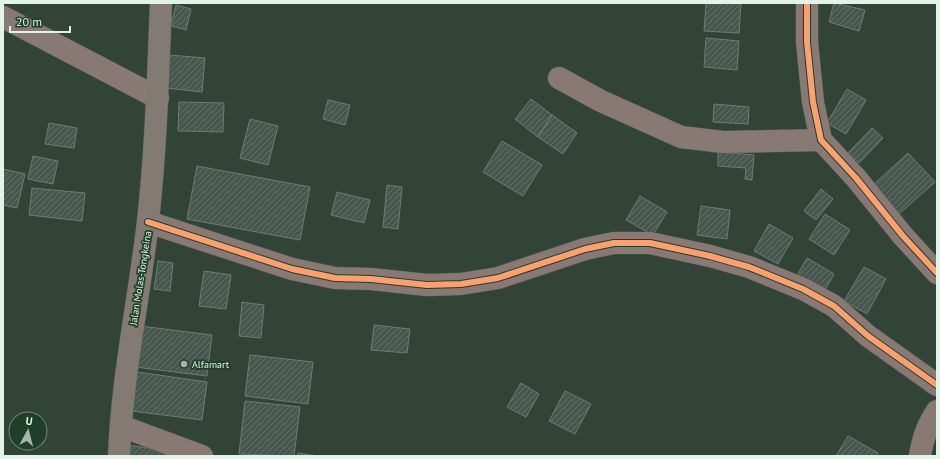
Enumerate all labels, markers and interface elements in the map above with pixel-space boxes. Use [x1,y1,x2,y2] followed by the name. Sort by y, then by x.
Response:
[10,8,70,34] scale bar
[16,14,42,29] text: 20 m
[126,230,154,327] street label: Jalan Molas-Tongkeina
[192,358,230,371] place label: Alfamart
[179,359,189,369] marker: Alfamart
[8,411,48,451] north arrow
[25,414,34,428] text: U

